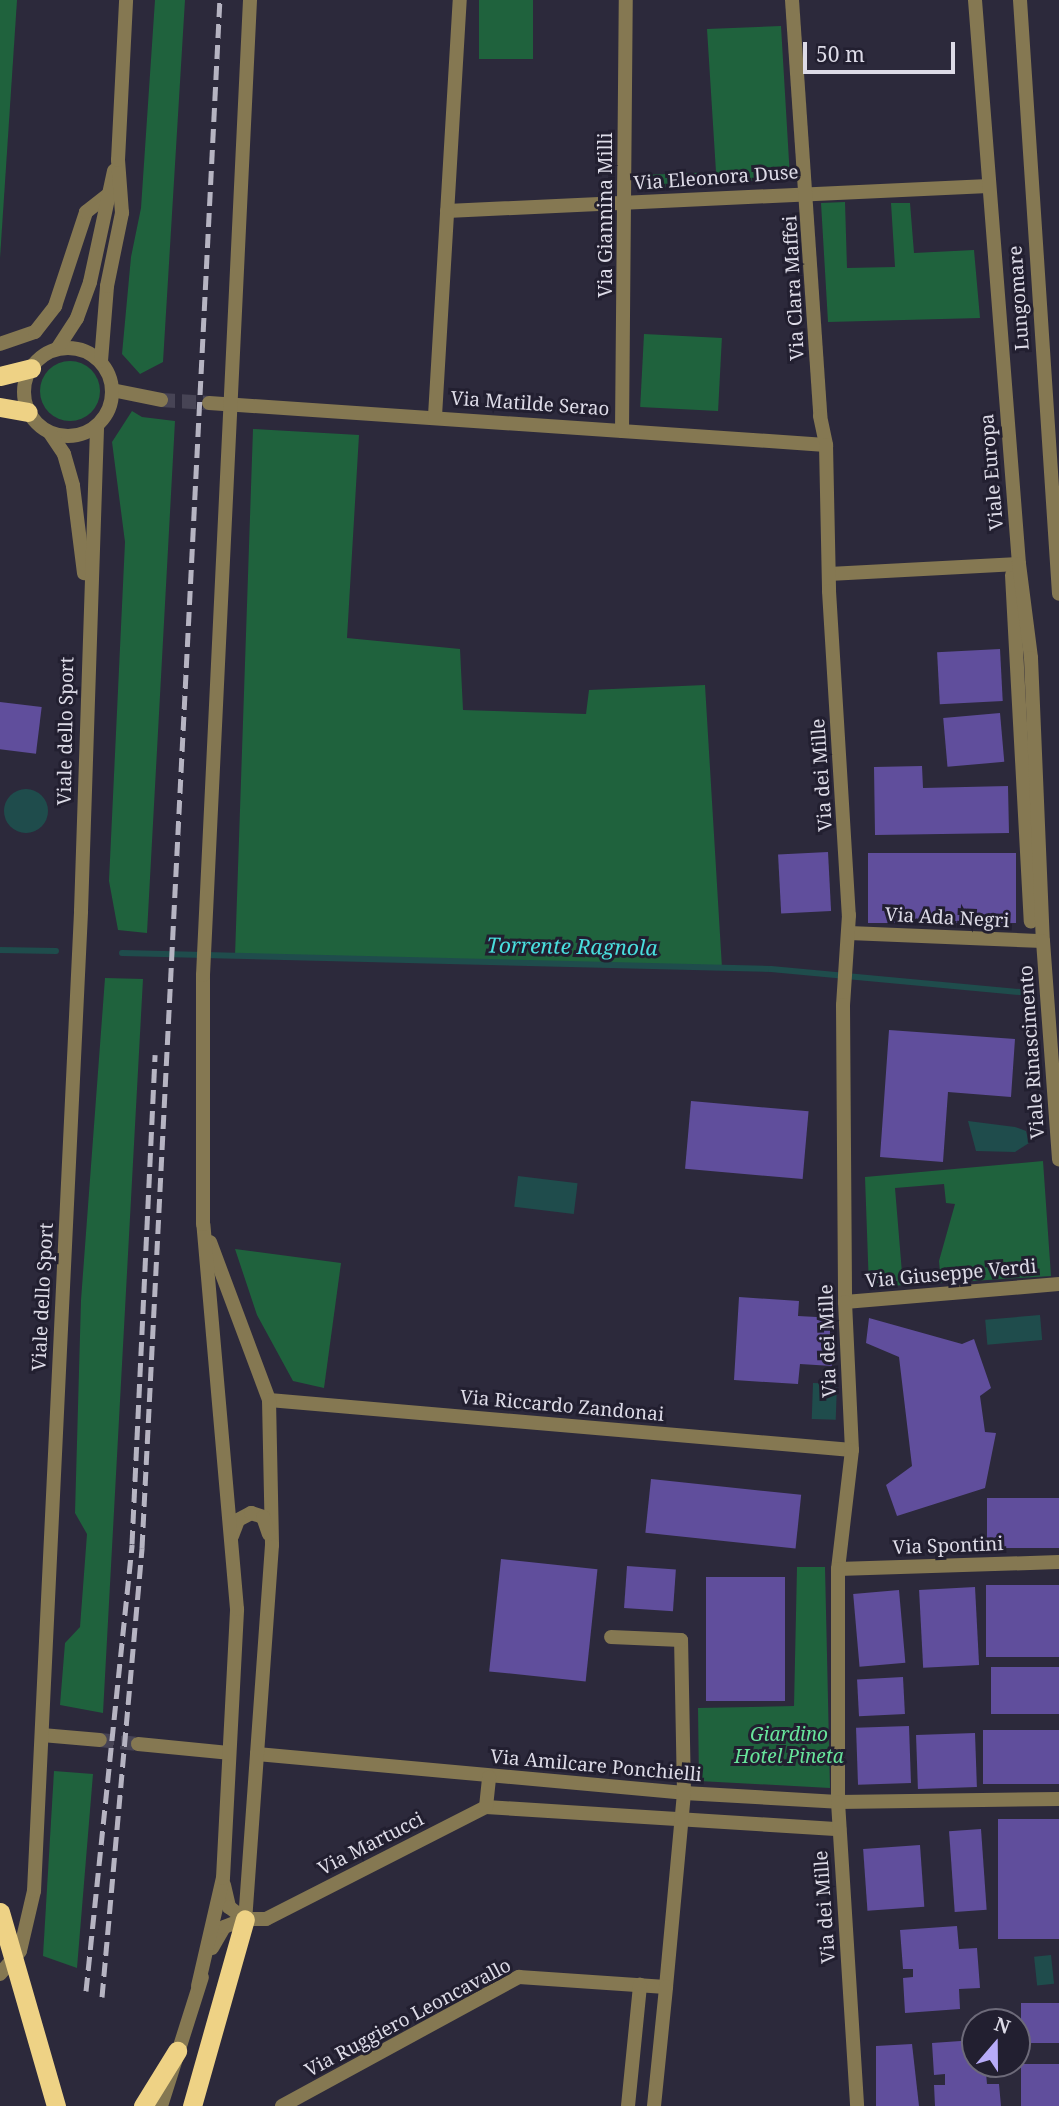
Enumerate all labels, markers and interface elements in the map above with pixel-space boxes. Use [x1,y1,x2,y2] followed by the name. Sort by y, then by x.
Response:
[807,28,959,72] scale bar
[816,40,865,68] text: 50 m
[595,132,617,298] street label: Via Giannina Milli
[633,161,799,195] street label: Via Eleonora Duse
[779,215,809,361] street label: Via Clara Maffei
[1004,245,1034,351] street label: Lungomare
[450,387,610,421] street label: Via Matilde Serao
[976,413,1008,531] street label: Viale Europa
[53,656,79,806] street label: Viale dello Sport
[807,718,837,832] street label: Via dei Mille
[884,903,1010,933] street label: Via Ada Negri
[486,932,658,960] water label: Torrente Ragnola
[1015,964,1049,1140] street label: Viale Rinascimento
[28,1222,58,1372] street label: Viale dello Sport
[864,1255,1038,1293] street label: Via Giuseppe Verdi
[815,1284,841,1398] street label: Via dei Mille
[459,1386,665,1426] street label: Via Riccardo Zandonai
[892,1533,1004,1559] street label: Via Spontini
[734,1724,844,1768] park label: Giardino Hotel Pineta
[489,1745,703,1787] street label: Via Amilcare Ponchielli
[314,1808,428,1880] street label: Via Martucci
[810,1850,840,1964] street label: Via dei Mille
[301,1954,515,2082] street label: Via Ruggiero Leoncavallo
[961,2008,1031,2078] north arrow
[991,2010,1014,2040] text: N

